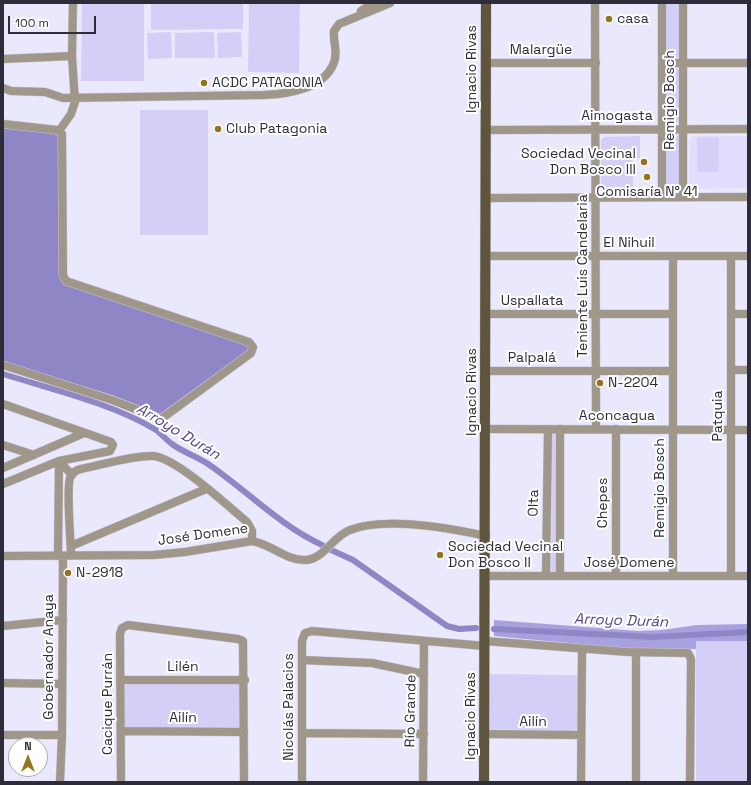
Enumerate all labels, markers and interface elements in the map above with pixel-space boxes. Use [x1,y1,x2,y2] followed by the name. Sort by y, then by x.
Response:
[10,8,98,34] scale bar
[617,11,649,27] place label: casa
[604,14,614,24] marker: casa
[15,15,49,31] text: 100 m
[464,25,480,113] street label: Ignacio Rivas
[510,42,572,58] street label: Malargüe
[662,50,678,150] street label: Remigio Bosch
[212,75,323,91] place label: ACDC PATAGONIA
[199,78,209,88] marker: ACDC PATAGONIA
[581,108,653,124] street label: Aimogasta
[226,121,327,137] place label: Club Patagonia
[213,124,223,134] marker: Club Patagonia
[521,146,636,178] place label: Sociedad Vecinal Don Bosco III
[639,157,649,167] marker: Sociedad Vecinal Don Bosco III
[642,172,652,182] marker: Comisaría N° 41
[596,184,698,200] place label: Comisaría N° 41
[575,194,591,358] street label: Teniente Luis Candelaria
[603,235,655,251] street label: El Nihuil
[501,293,563,309] street label: Uspallata
[464,348,480,436] street label: Ignacio Rivas
[508,350,556,366] street label: Palpalá
[608,375,658,391] place label: N-2204
[595,378,605,388] marker: N-2204
[710,390,726,442] street label: Patquia
[133,400,223,464] water label: Arroyo Durán
[579,408,655,424] street label: Aconcagua
[652,438,668,538] street label: Remigio Bosch
[595,478,611,528] street label: Chepes
[525,489,543,517] street label: Olta
[157,520,249,550] street label: José Domene
[448,539,563,572] place label: Sociedad Vecinal Don Bosco II
[435,550,445,560] marker: Sociedad Vecinal Don Bosco II
[584,555,674,571] street label: José Domene
[76,565,123,581] place label: N-2918
[63,568,73,578] marker: N-2918
[41,594,57,720] street label: Gobernador Anaya
[574,610,668,632] water label: Arroyo Durán
[100,653,116,755] street label: Cacique Purrán
[281,653,297,761] street label: Nicolás Palacios
[167,659,199,675] street label: Lilén
[463,672,479,760] street label: Ignacio Rivas
[402,674,420,748] street label: Río Grande
[169,710,197,726] street label: Ailín
[519,714,547,730] street label: Ailín
[8,737,48,777] north arrow
[24,739,32,753] text: N

